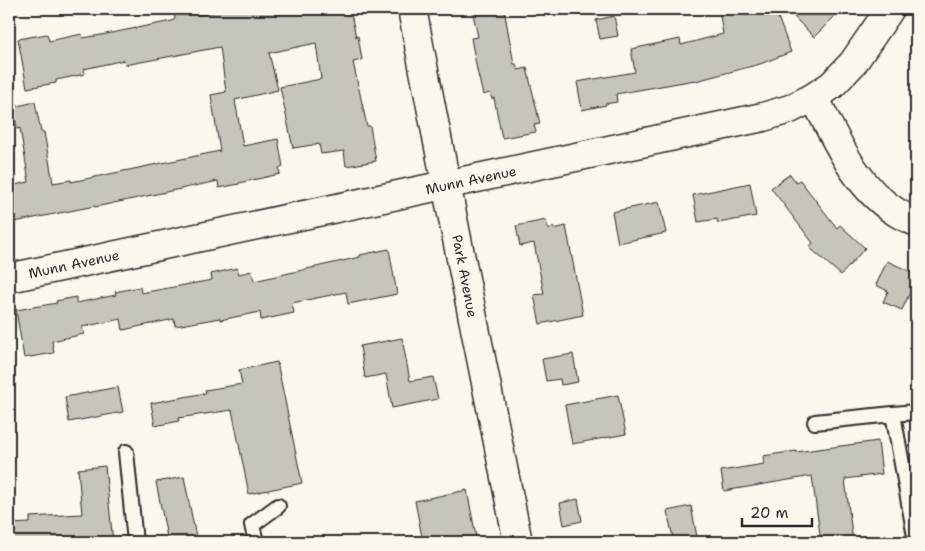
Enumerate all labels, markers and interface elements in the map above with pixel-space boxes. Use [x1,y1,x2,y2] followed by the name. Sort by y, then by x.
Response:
[424,162,518,198] street label: Munn Avenue
[448,233,482,319] street label: Park Avenue
[27,246,121,282] street label: Munn Avenue
[742,496,812,528] scale bar
[750,503,789,523] text: 20 m

